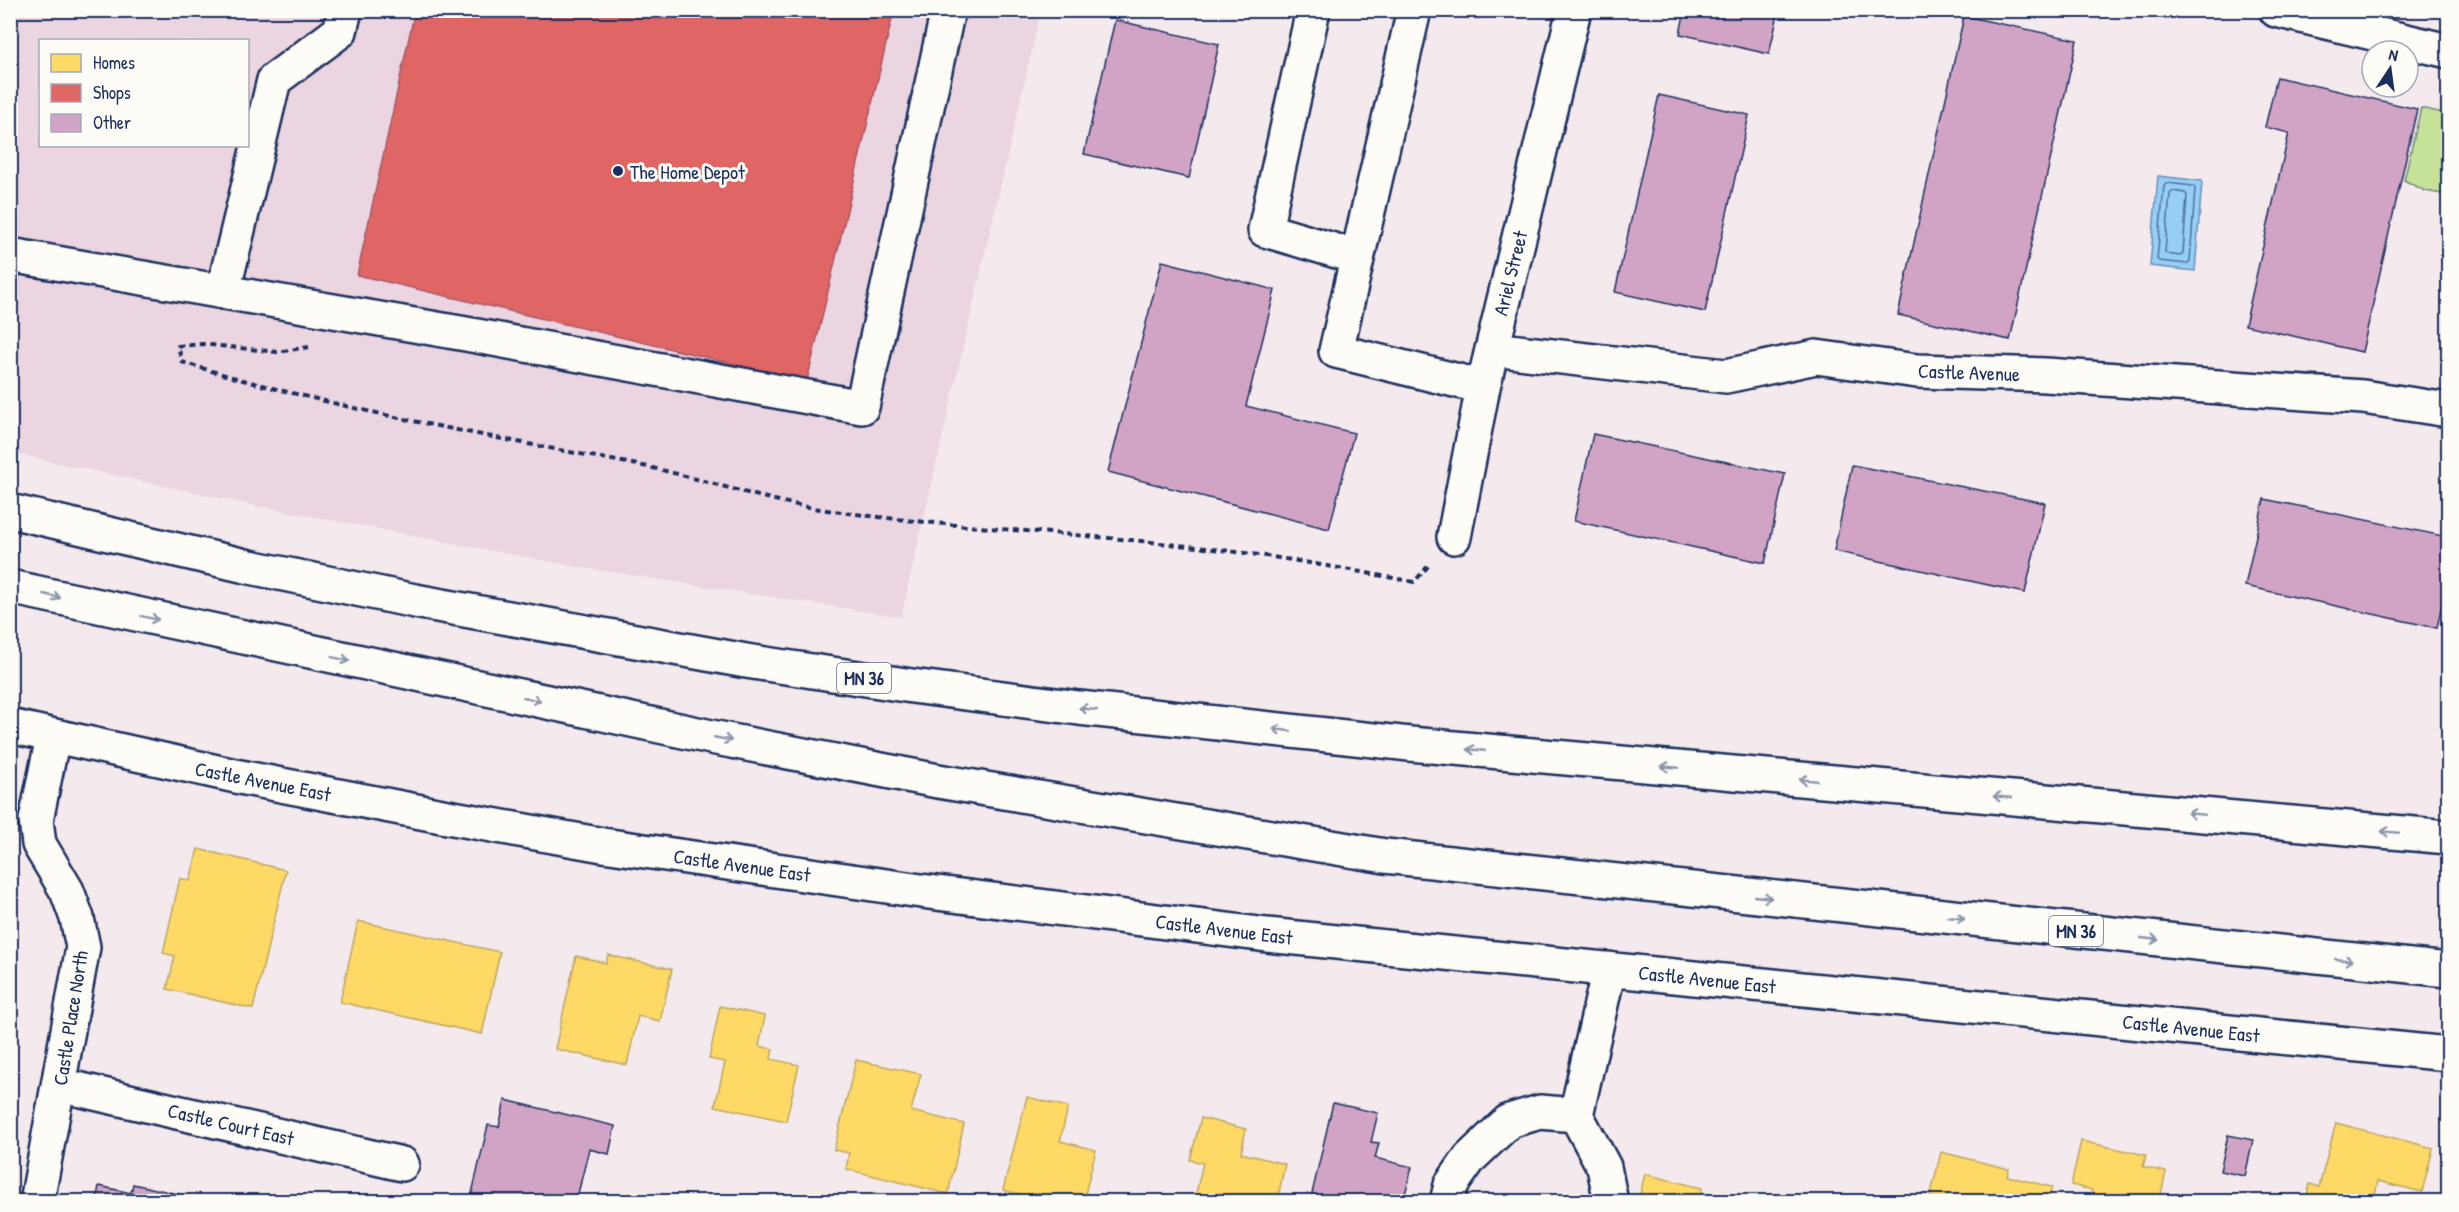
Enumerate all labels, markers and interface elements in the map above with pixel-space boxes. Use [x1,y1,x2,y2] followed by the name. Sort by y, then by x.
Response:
[39,39,249,147] legend
[2360,39,2420,99] north arrow
[2387,43,2400,66] text: N
[93,50,135,75] text: Homes
[93,80,131,105] text: Shops
[93,110,131,135] text: Other
[630,158,746,185] place label: The Home Depot
[611,164,625,178] marker: The Home Depot
[1486,227,1534,318] street label: Ariel Street
[1918,357,2020,387] street label: Castle Avenue
[42,591,61,603] one-way arrow
[140,613,159,624] one-way arrow
[331,653,350,665] one-way arrow
[837,663,891,693] road number: MN 36
[521,694,541,705] one-way arrow
[1078,703,1098,714] one-way arrow
[1272,724,1292,735] one-way arrow
[712,734,732,745] one-way arrow
[1466,744,1486,755] one-way arrow
[193,755,334,808] street label: Castle Avenue East
[1661,761,1680,772] one-way arrow
[1798,774,1818,785] one-way arrow
[1992,791,2012,802] one-way arrow
[2187,808,2206,819] one-way arrow
[2381,826,2401,837] one-way arrow
[672,842,813,888] street label: Castle Avenue East
[1752,892,1772,903] one-way arrow
[1154,907,1295,951] street label: Castle Avenue East
[1946,913,1966,924] one-way arrow
[2049,916,2103,946] road number: MN 36
[2140,934,2160,945] one-way arrow
[46,949,94,1087] street label: Castle Place North
[2334,955,2354,966] one-way arrow
[1637,958,1778,1000] street label: Castle Avenue East
[2121,1007,2262,1049] street label: Castle Avenue East
[165,1096,298,1152] street label: Castle Court East

